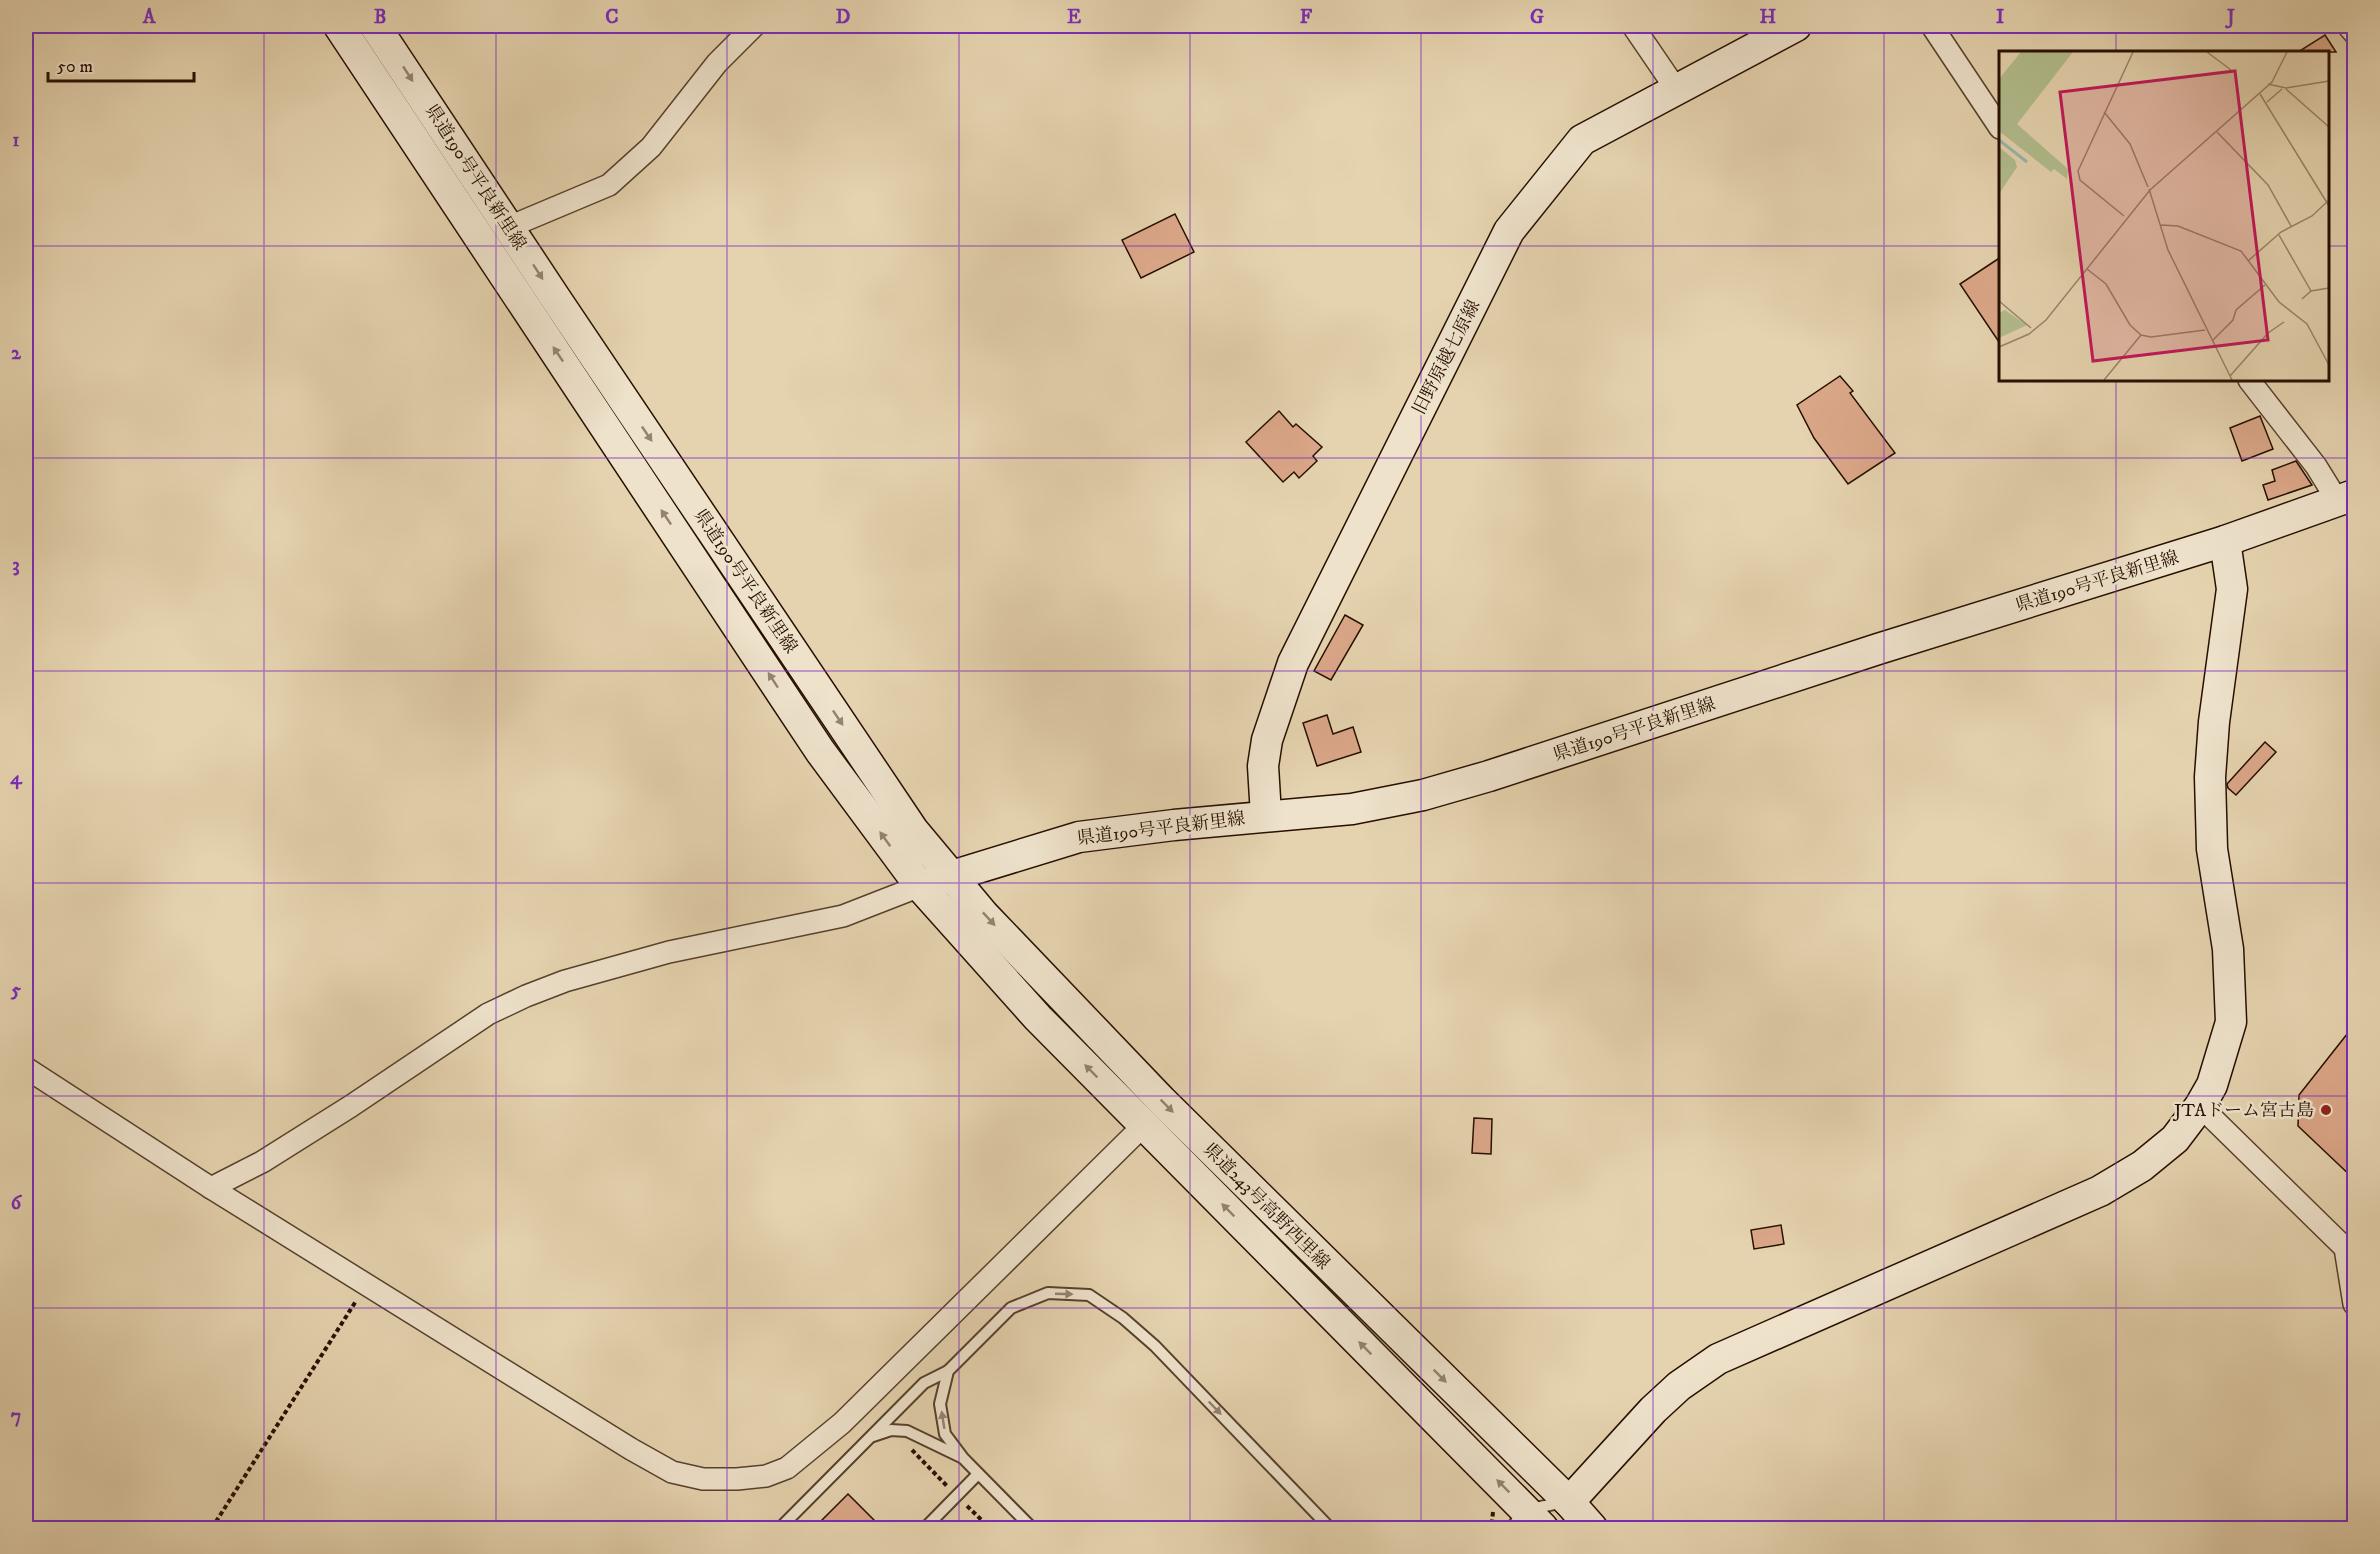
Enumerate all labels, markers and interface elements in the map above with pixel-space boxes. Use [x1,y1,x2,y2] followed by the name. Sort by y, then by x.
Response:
[142,5,157,30] text: A
[374,5,386,30] text: B
[605,5,619,30] text: C
[836,5,851,30] text: D
[1067,5,1081,30] text: E
[1300,5,1313,30] text: F
[1530,5,1544,30] text: G
[1760,5,1777,30] text: H
[1996,5,2004,30] text: I
[2225,5,2235,30] text: J
[48,45,194,83] scale bar
[1999,51,2329,381] inset map
[57,56,93,78] text: 50 m
[402,66,414,82] one-way arrow
[420,101,530,255] street label: 県道190号平良新里線
[12,128,20,153] text: 1
[533,264,544,280] one-way arrow
[1408,296,1485,419] street label: 旧野原越七原線
[11,341,22,366] text: 2
[552,347,564,363] one-way arrow
[641,426,652,442] one-way arrow
[689,505,802,658] street label: 県道190号平良新里線
[661,509,672,525] one-way arrow
[2013,547,2181,617] street label: 県道190号平良新里線
[12,553,20,578] text: 3
[767,672,779,688] one-way arrow
[1550,693,1718,767] street label: 県道190号平良新里線
[832,710,843,726] one-way arrow
[10,766,23,791] text: 4
[1076,808,1246,850] street label: 県道190号平良新里線
[879,832,891,848] one-way arrow
[982,912,996,927] one-way arrow
[10,978,21,1003] text: 5
[1084,1065,1098,1079] one-way arrow
[1159,1099,1173,1113] one-way arrow
[2172,1100,2314,1122] place label: JTAドーム宮古島
[2319,1103,2333,1117] marker: JTAドーム宮古島
[1198,1139,1334,1275] street label: 県道243号高野西里線
[11,1191,23,1216] text: 6
[1221,1202,1235,1217] one-way arrow
[1055,1289,1074,1299] one-way arrow
[1359,1342,1373,1356] one-way arrow
[1432,1369,1446,1383] one-way arrow
[1208,1401,1222,1416] one-way arrow
[11,1404,21,1429] text: 7
[938,1411,947,1430] one-way arrow
[1496,1480,1510,1494] one-way arrow

